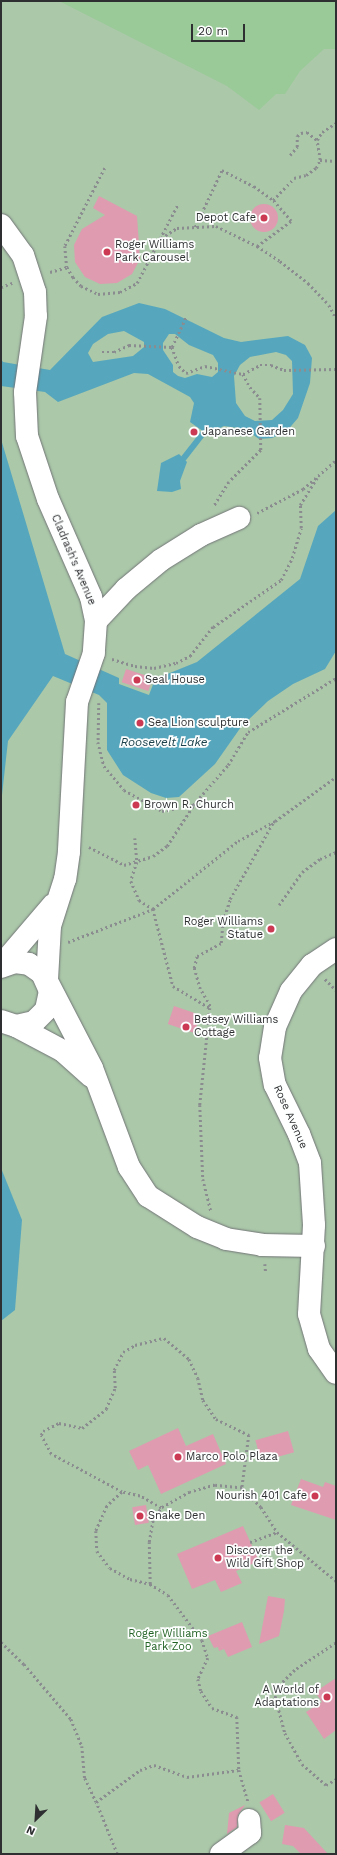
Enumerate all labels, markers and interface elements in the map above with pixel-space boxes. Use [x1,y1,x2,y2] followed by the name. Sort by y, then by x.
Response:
[193,16,247,42] scale bar
[198,24,228,38] text: 20 m
[196,211,256,225] place label: Depot Cafe
[259,213,269,223] marker: Depot Cafe
[115,239,195,265] place label: Roger Williams Park Carousel
[102,247,112,257] marker: Roger Williams Park Carousel
[202,425,295,439] place label: Japanese Garden
[189,427,199,437] marker: Japanese Garden
[48,512,98,608] street label: Cladrash's Avenue
[145,673,205,687] place label: Seal House
[132,675,142,685] marker: Seal House
[148,716,249,730] place label: Sea Lion sculpture
[135,718,145,728] marker: Sea Lion sculpture
[120,736,208,750] water label: Roosevelt Lake
[144,798,234,812] place label: Brown R. Church
[131,800,141,810] marker: Brown R. Church
[183,916,263,942] place label: Roger Williams Statue
[266,924,276,934] marker: Roger Williams Statue
[194,1014,279,1040] place label: Betsey Williams Cottage
[181,1022,191,1032] marker: Betsey Williams Cottage
[270,1083,310,1151] street label: Rose Avenue
[186,1450,278,1464] place label: Marco Polo Plaza
[173,1452,183,1462] marker: Marco Polo Plaza
[216,1489,307,1503] place label: Nourish 401 Cafe
[310,1491,320,1501] marker: Nourish 401 Cafe
[148,1509,205,1523] place label: Snake Den
[135,1511,145,1521] marker: Snake Den
[226,1545,304,1571] place label: Discover the Wild Gift Shop
[213,1553,223,1563] marker: Discover the Wild Gift Shop
[128,1628,208,1654] park label: Roger Williams Park Zoo
[255,1684,319,1710] place label: A World of Adaptations
[322,1692,332,1702] marker: A World of Adaptations
[16,1799,56,1839] north arrow
[24,1823,37,1838] text: N

